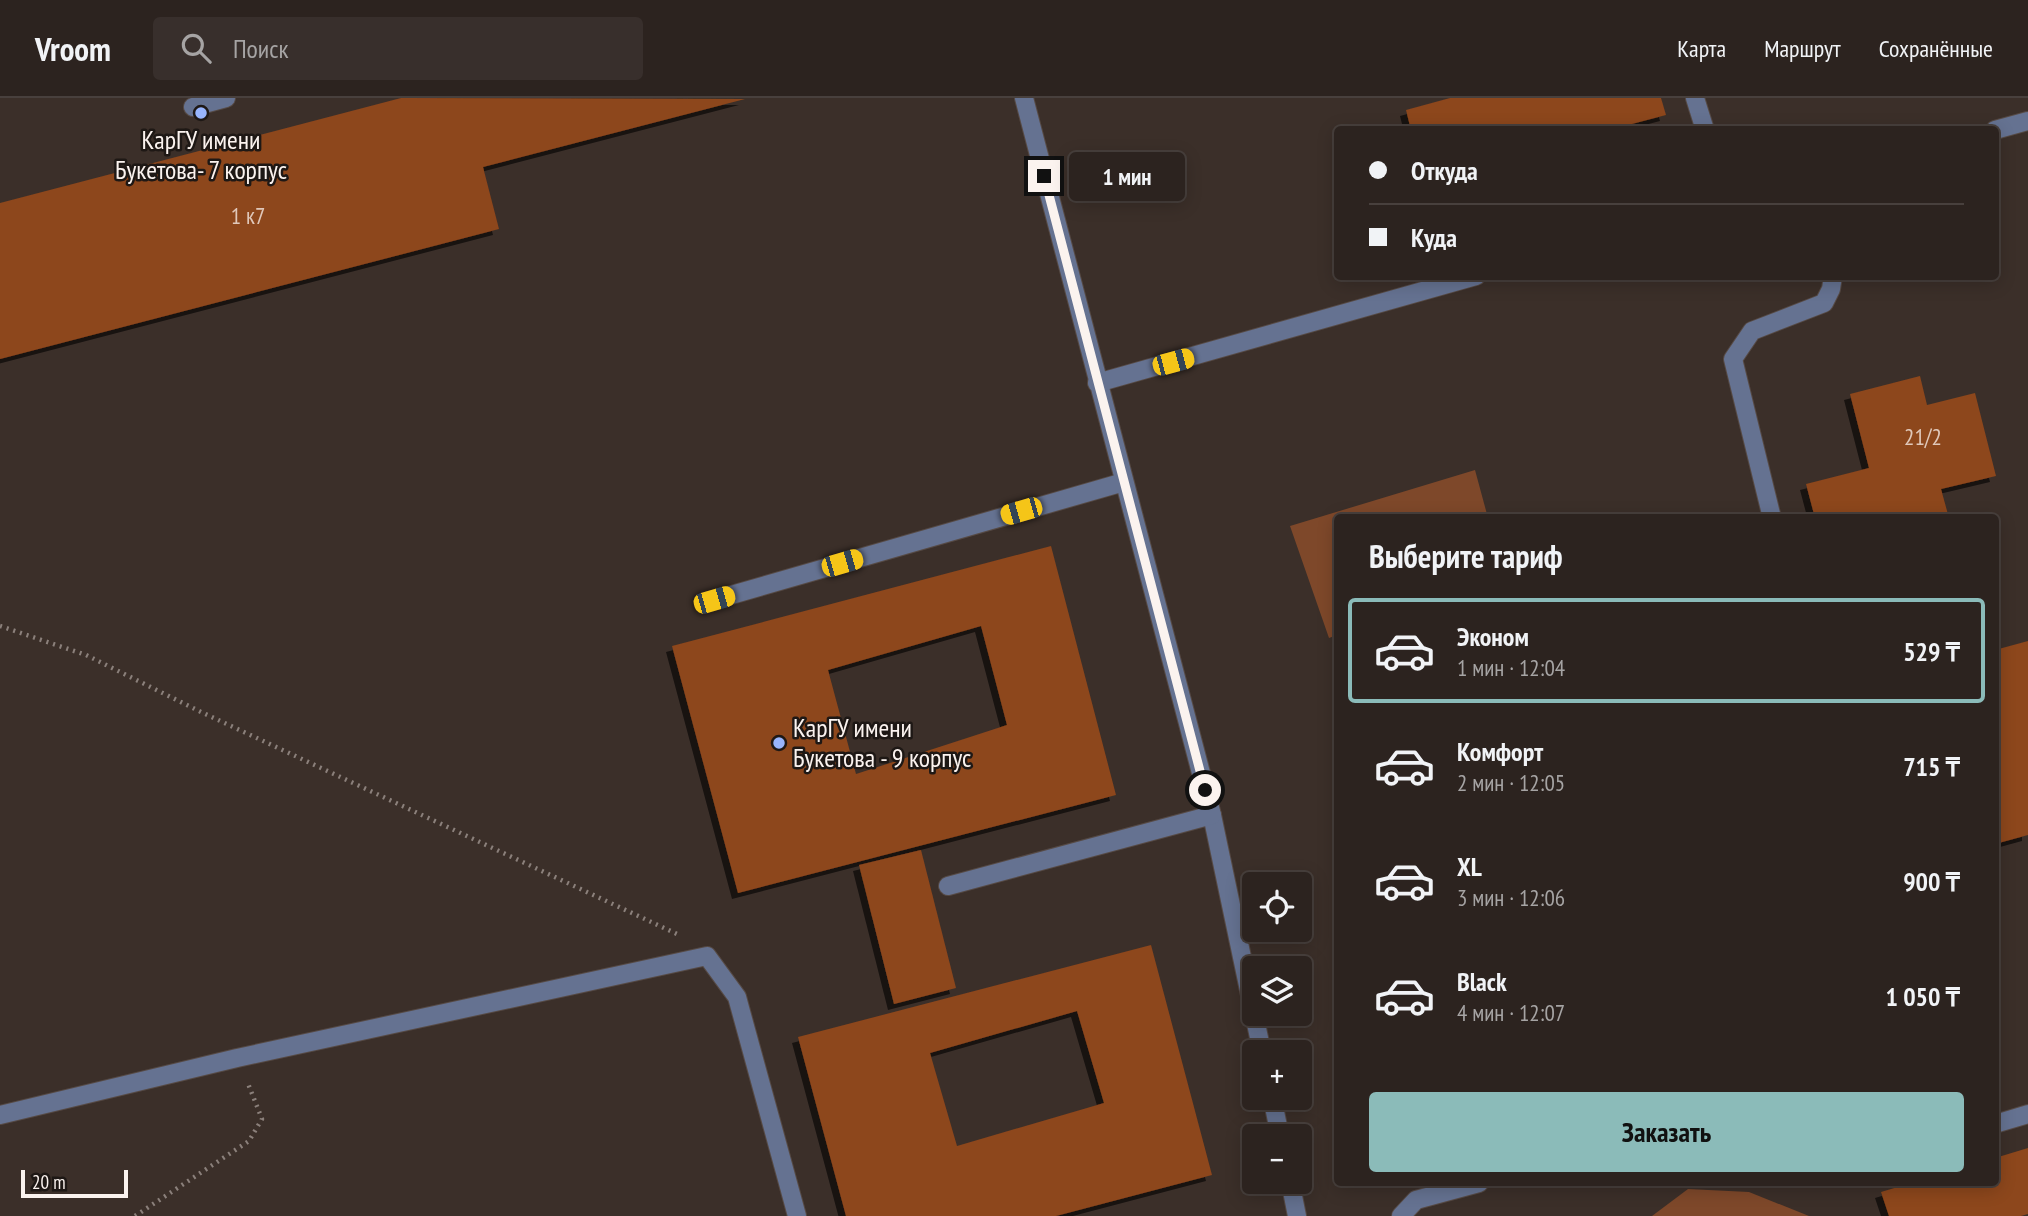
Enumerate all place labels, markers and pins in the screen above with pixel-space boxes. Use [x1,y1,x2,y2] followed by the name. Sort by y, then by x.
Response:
[193,105,209,121] marker: КарГУ имени Букетова- 7 корпус
[115,123,287,186] place label: КарГУ имени Букетова- 7 корпус
[793,711,971,774] place label: КарГУ имени Букетова - 9 корпус
[771,735,787,751] marker: КарГУ имени Букетова - 9 корпус

